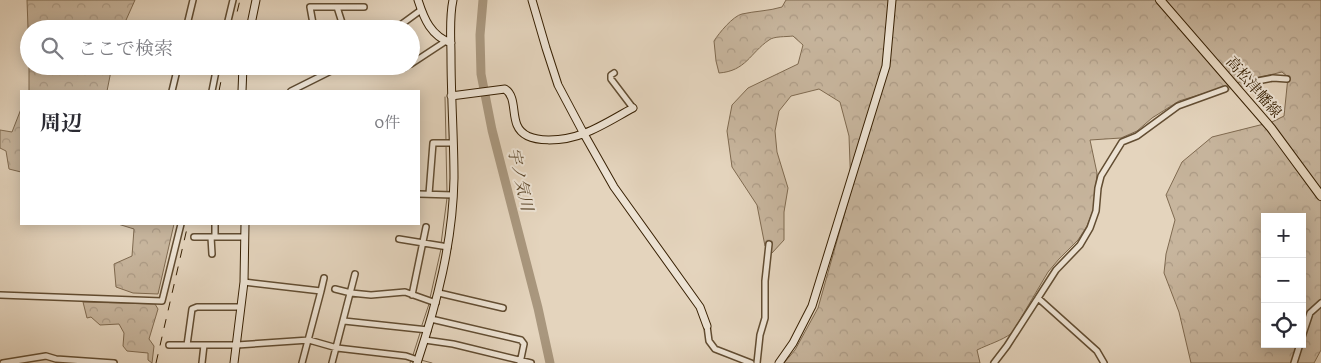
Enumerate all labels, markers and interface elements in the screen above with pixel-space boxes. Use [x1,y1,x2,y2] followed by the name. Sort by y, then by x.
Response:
[20,20,420,75] search box
[38,34,66,62] icon: search
[78,37,173,63] text: ここで検索
[1220,53,1285,123] street label: 高松津幡線
[40,110,82,139] text: 周辺
[374,113,400,135] text: 0件
[501,146,537,215] water label: 宇ノ気川
[1261,213,1306,348] map controls
[1261,213,1306,258] button: +
[1261,258,1306,303] button: −
[1261,303,1306,348] button: locate

